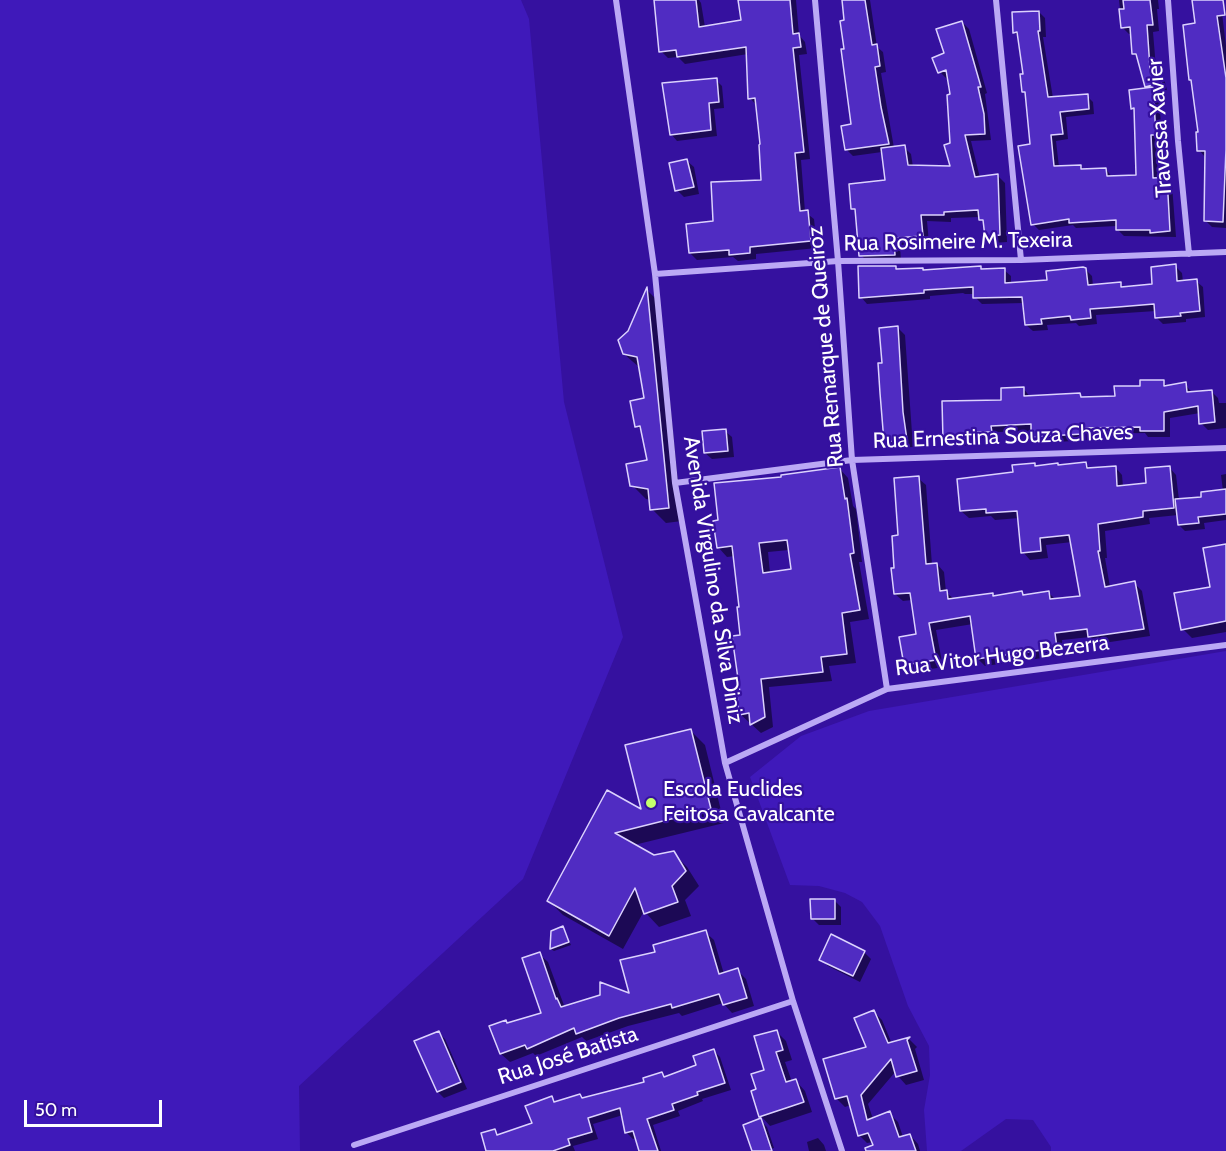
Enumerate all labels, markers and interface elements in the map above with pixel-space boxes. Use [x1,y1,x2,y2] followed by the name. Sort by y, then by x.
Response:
[1142,58,1178,198] street label: Travessa Xavier
[802,225,850,469] street label: Rua Remarque de Queiroz
[843,227,1073,257] street label: Rua Rosimeire M. Texeira
[872,419,1134,455] street label: Rua Ernestina Souza Chaves
[677,434,749,726] street label: Avenida Virgulino da Silva Diniz
[894,630,1110,682] street label: Rua Vitor Hugo Bezerra
[663,777,835,828] place label: Escola Euclides Feitosa Cavalcante
[644,796,658,810] marker: Escola Euclides Feitosa Cavalcante
[495,1021,641,1091] street label: Rua José Batista
[27,1088,165,1126] scale bar
[35,1099,77,1121] text: 50 m

